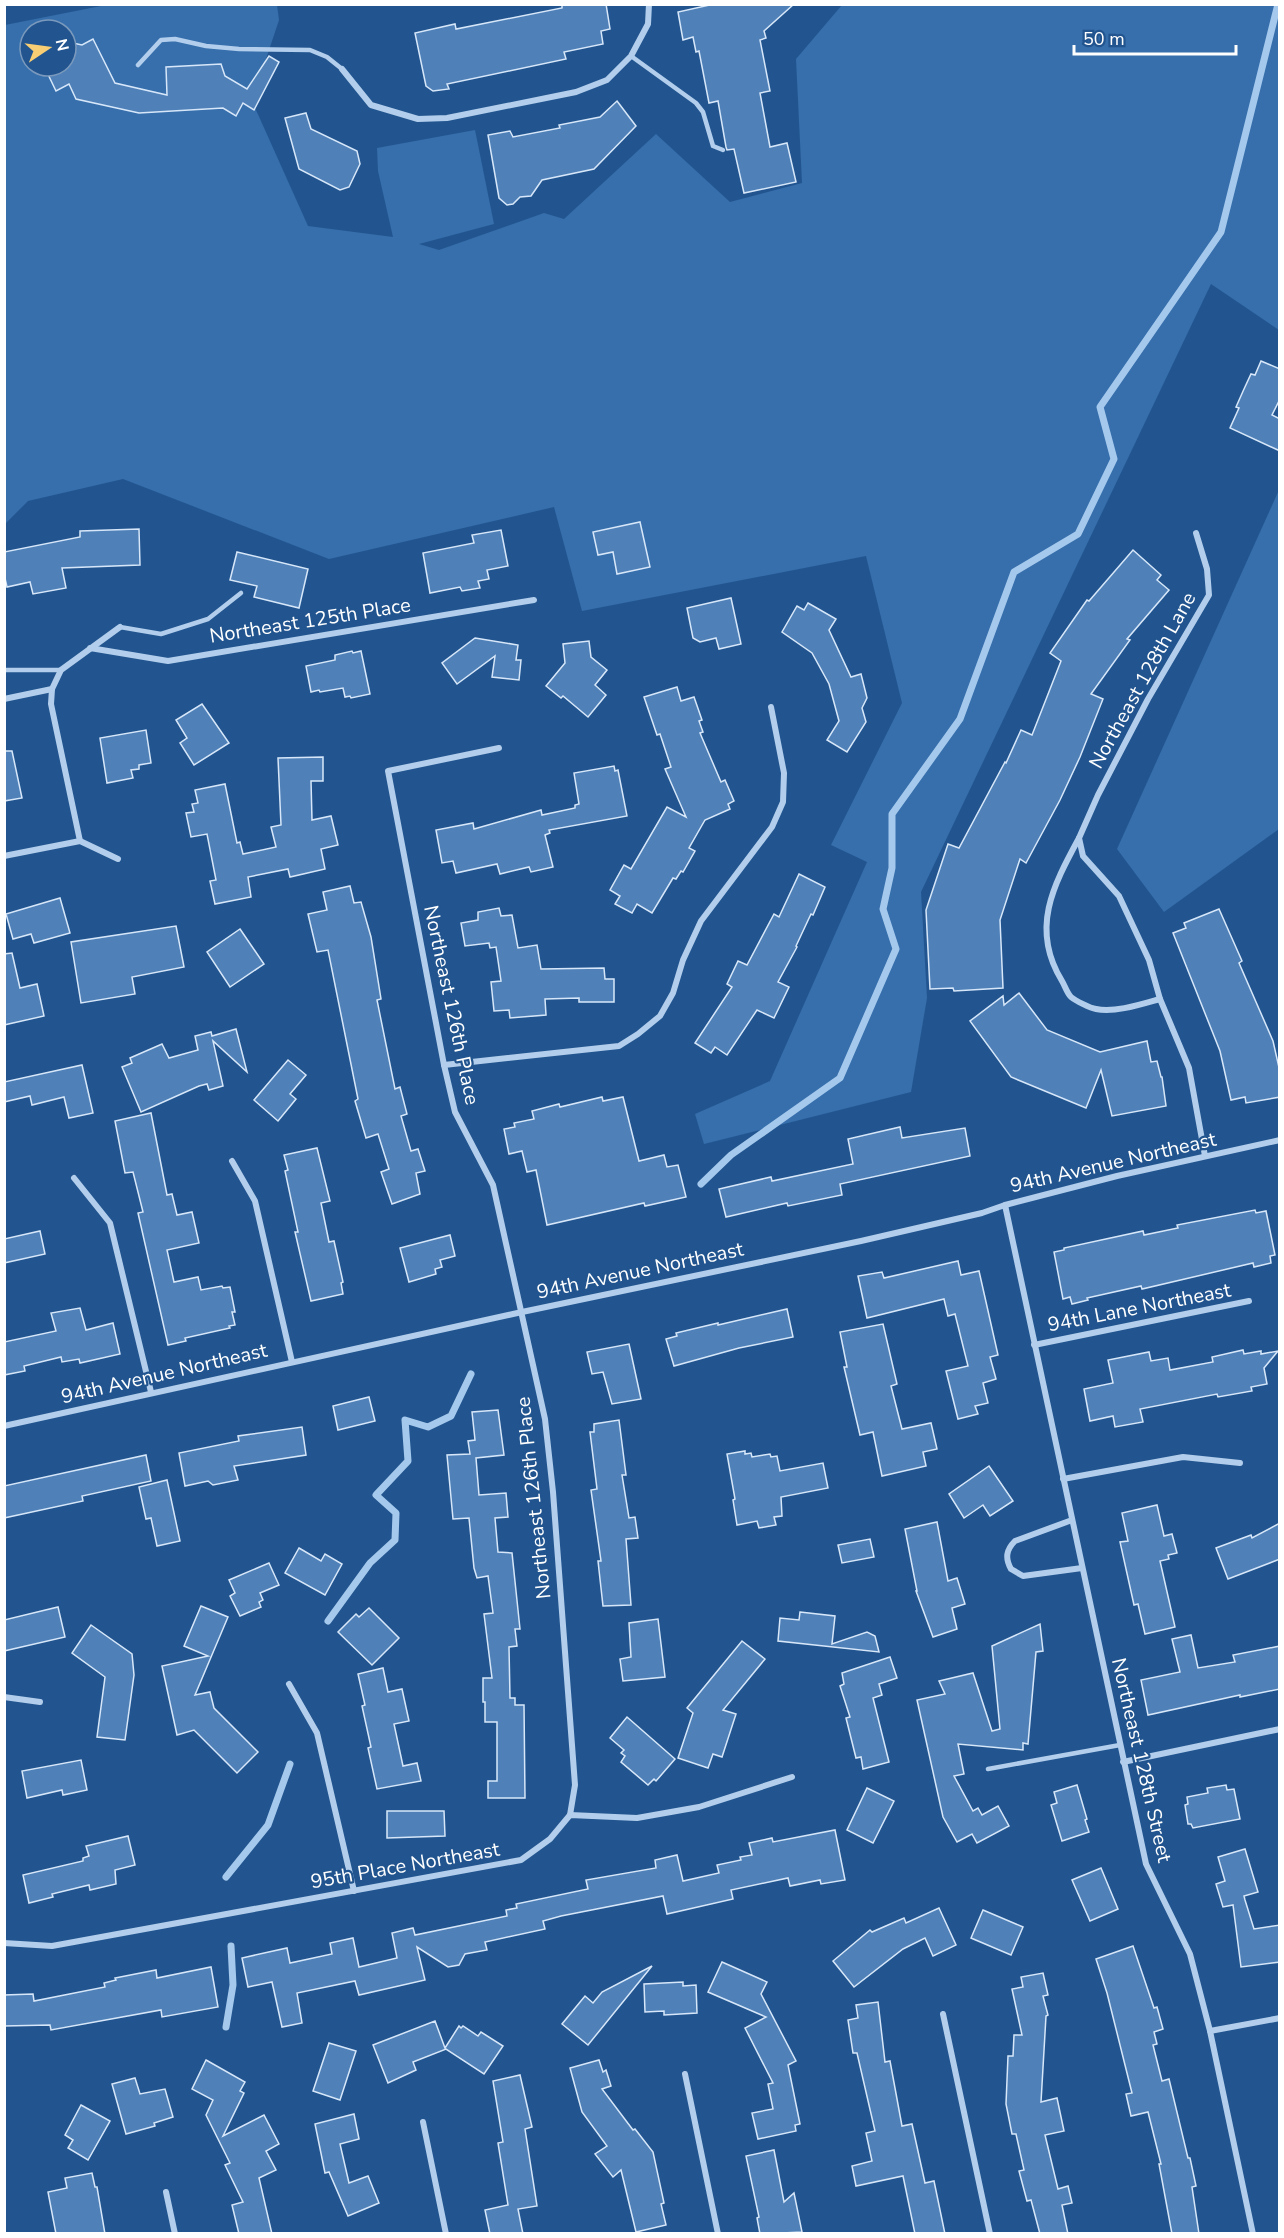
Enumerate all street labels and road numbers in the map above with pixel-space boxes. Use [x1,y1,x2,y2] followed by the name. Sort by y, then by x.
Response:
[1083,587,1202,773] street label: Northeast 128th Lane
[208,591,413,650] street label: Northeast 125th Place
[417,903,486,1107] street label: Northeast 126th Place
[1008,1125,1220,1199] street label: 94th Avenue Northeast
[534,1235,747,1306] street label: 94th Avenue Northeast
[1045,1276,1234,1338] street label: 94th Lane Northeast
[59,1336,271,1410] street label: 94th Avenue Northeast
[509,1395,558,1600] street label: Northeast 126th Place
[1105,1655,1178,1866] street label: Northeast 128th Street
[309,1835,503,1895] street label: 95th Place Northeast

